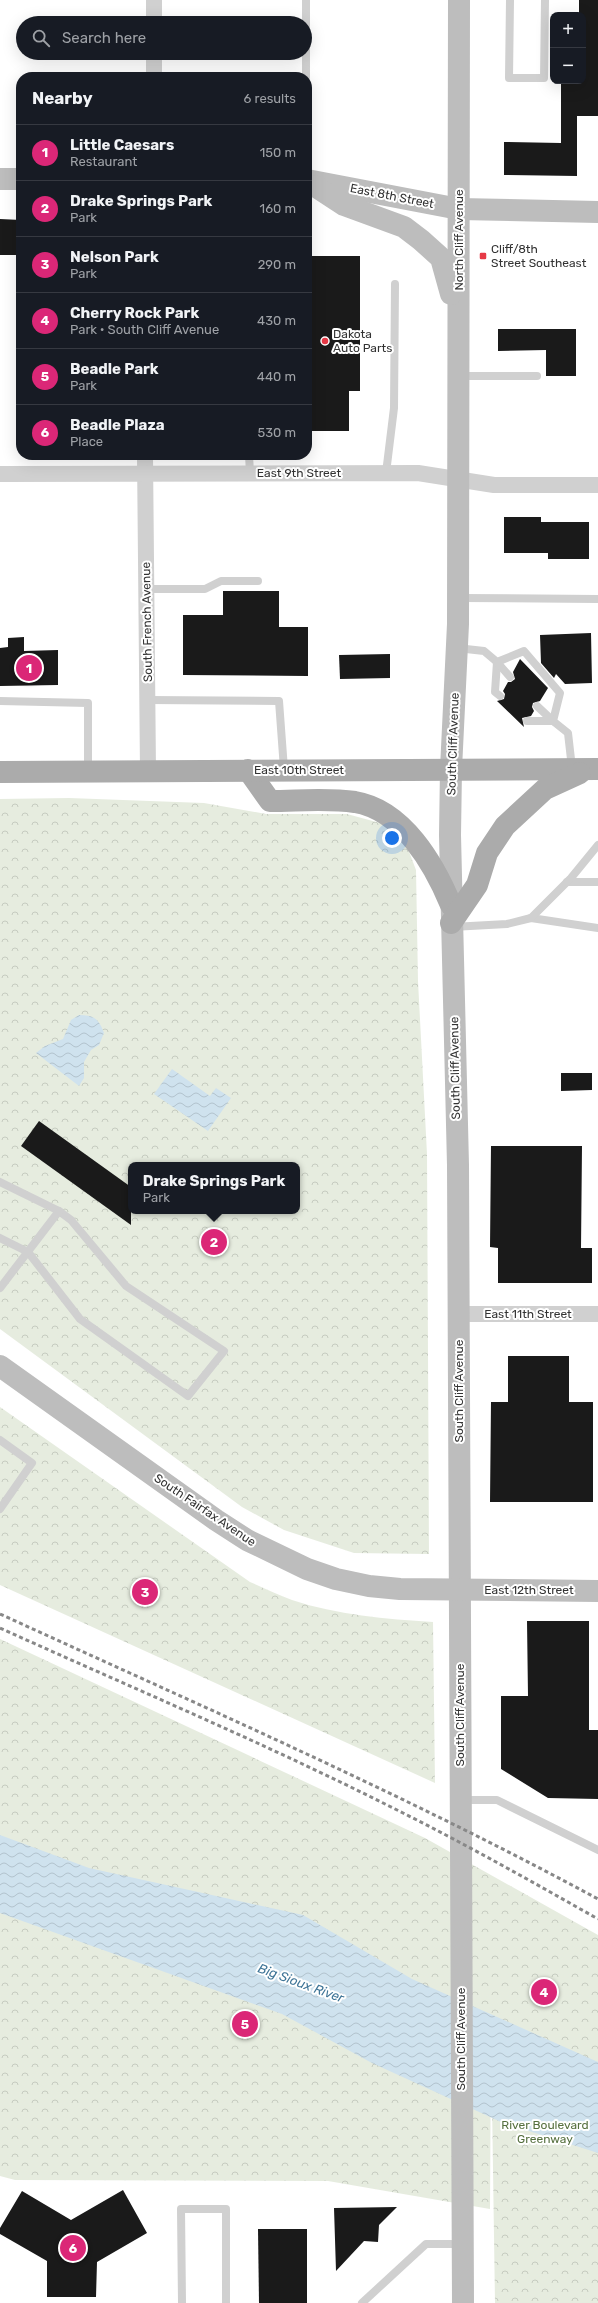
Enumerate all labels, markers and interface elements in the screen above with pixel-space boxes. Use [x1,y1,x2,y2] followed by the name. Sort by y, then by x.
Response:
[550,12,586,84] map controls
[550,12,586,48] button: +
[16,16,312,60] search box
[30,27,52,49] icon: search
[62,29,146,47] text: Search here
[550,48,586,84] button: −
[32,88,93,108] text: Nearby
[244,91,296,106] text: 6 results
[70,136,174,154] text: Little Caesars
[42,145,48,160] text: 1
[260,145,296,160] text: 150 m
[70,154,137,169] text: Restaurant
[349,181,435,211] street label: East 8th Street
[452,189,466,291] street label: North Cliff Avenue
[70,192,212,210] text: Drake Springs Park
[41,201,49,216] text: 2
[260,201,296,216] text: 160 m
[70,210,97,225] text: Park
[491,242,587,270] place label: Cliff/8th Street Southeast
[70,248,159,266] text: Nelson Park
[478,251,488,261] marker: Cliff/8th Street Southeast
[41,257,49,272] text: 3
[258,257,296,272] text: 290 m
[70,266,97,281] text: Park
[70,304,199,322] text: Cherry Rock Park
[41,313,49,328] text: 4
[257,313,296,328] text: 430 m
[70,322,219,337] text: Park · South Cliff Avenue
[333,327,392,355] place label: Dakota Auto Parts
[320,336,330,346] marker: Dakota Auto Parts
[70,360,159,378] text: Beadle Park
[41,369,49,384] text: 5
[257,369,296,384] text: 440 m
[70,378,97,393] text: Park
[70,416,165,434] text: Beadle Plaza
[41,425,49,440] text: 6
[257,425,296,440] text: 530 m
[70,434,103,449] text: Place
[257,466,342,480] street label: East 9th Street
[139,561,155,682] street label: South French Avenue
[16,653,42,683] pin: 1
[444,692,462,796] street label: South Cliff Avenue
[254,763,344,777] street label: East 10th Street
[382,828,402,848] your location
[447,1016,463,1120] street label: South Cliff Avenue
[128,1162,300,1214] popup
[143,1172,285,1190] text: Drake Springs Park
[143,1190,170,1205] text: Park
[201,1227,227,1257] pin: 2
[484,1307,572,1321] street label: East 11th Street
[452,1339,466,1443] street label: South Cliff Avenue
[152,1471,259,1549] street label: South Fairfax Avenue
[132,1577,158,1607] pin: 3
[484,1583,574,1597] street label: East 12th Street
[453,1663,467,1767] street label: South Cliff Avenue
[256,1960,347,2007] water label: Big Sioux River
[531,1977,557,2007] pin: 4
[454,1987,468,2091] street label: South Cliff Avenue
[232,2009,258,2039] pin: 5
[501,2118,589,2146] park label: River Boulevard Greenway
[60,2233,86,2263] pin: 6

